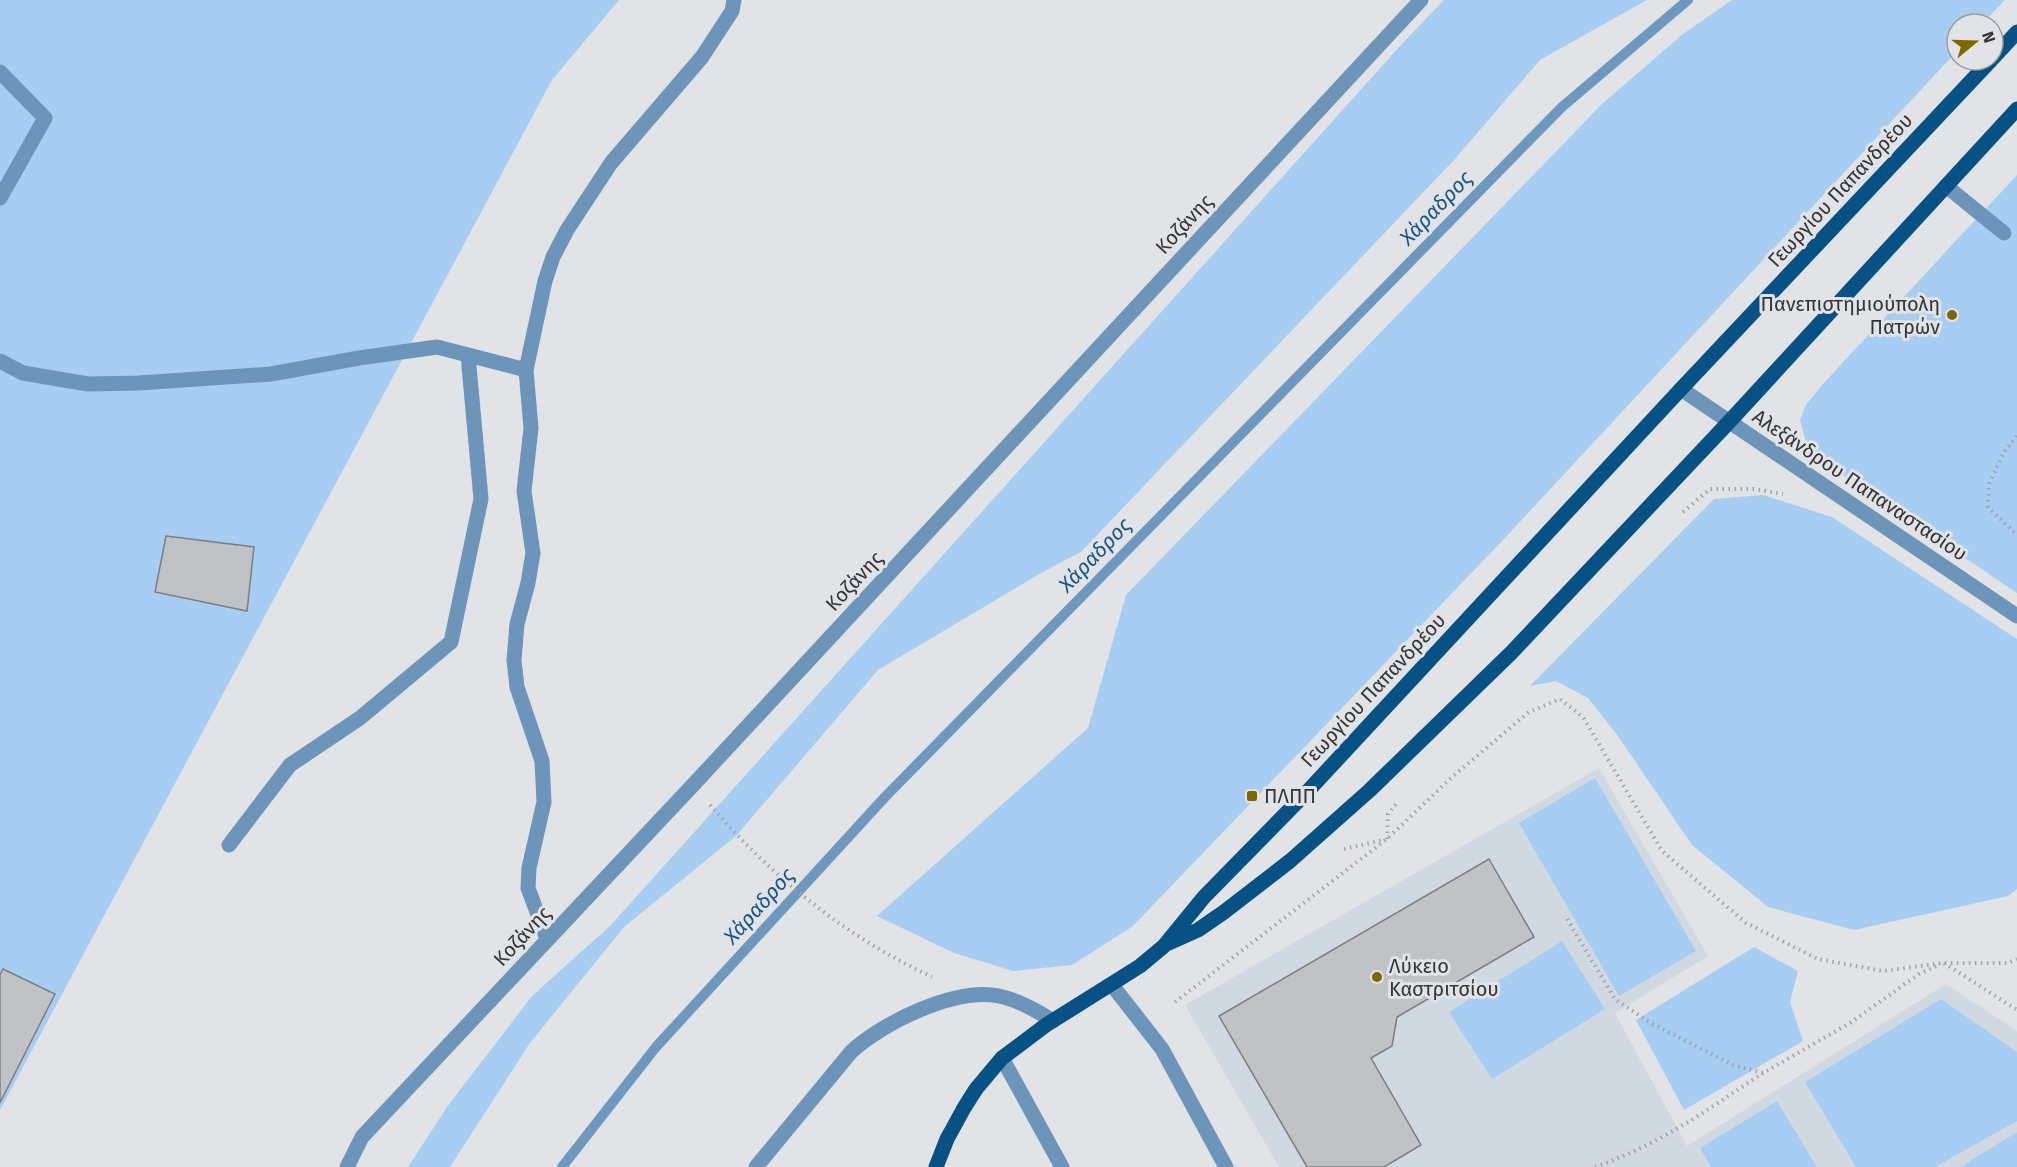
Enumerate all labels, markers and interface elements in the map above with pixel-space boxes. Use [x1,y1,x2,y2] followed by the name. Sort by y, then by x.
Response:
[1945,12,2005,72] north arrow
[1978,29,1999,45] text: N
[1763,108,1917,272] street label: Γεωργίου Παπανδρέου
[1393,165,1478,251] water label: Χάραδρος
[1150,189,1218,259] street label: Κοζάνης
[1761,292,1940,339] place label: Πανεπιστημιούπολη Πατρών
[1945,308,1959,322] marker: Πανεπιστημιούπολη Πατρών
[1748,404,1972,566] street label: Αλεξάνδρου Παπαναστασίου
[1052,512,1137,598] water label: Χάραδρος
[820,546,888,616] street label: Κοζάνης
[1296,608,1450,772] street label: Γεωργίου Παπανδρέου
[1264,784,1316,808] place label: ΠΛΠΠ
[1245,789,1259,803] marker: ΠΛΠΠ
[717,862,800,950] water label: Χάραδρος
[488,901,556,971] street label: Κοζάνης
[1389,954,1499,1001] place label: Λύκειο Καστριτσίου
[1370,970,1384,984] marker: Λύκειο Καστριτσίου

